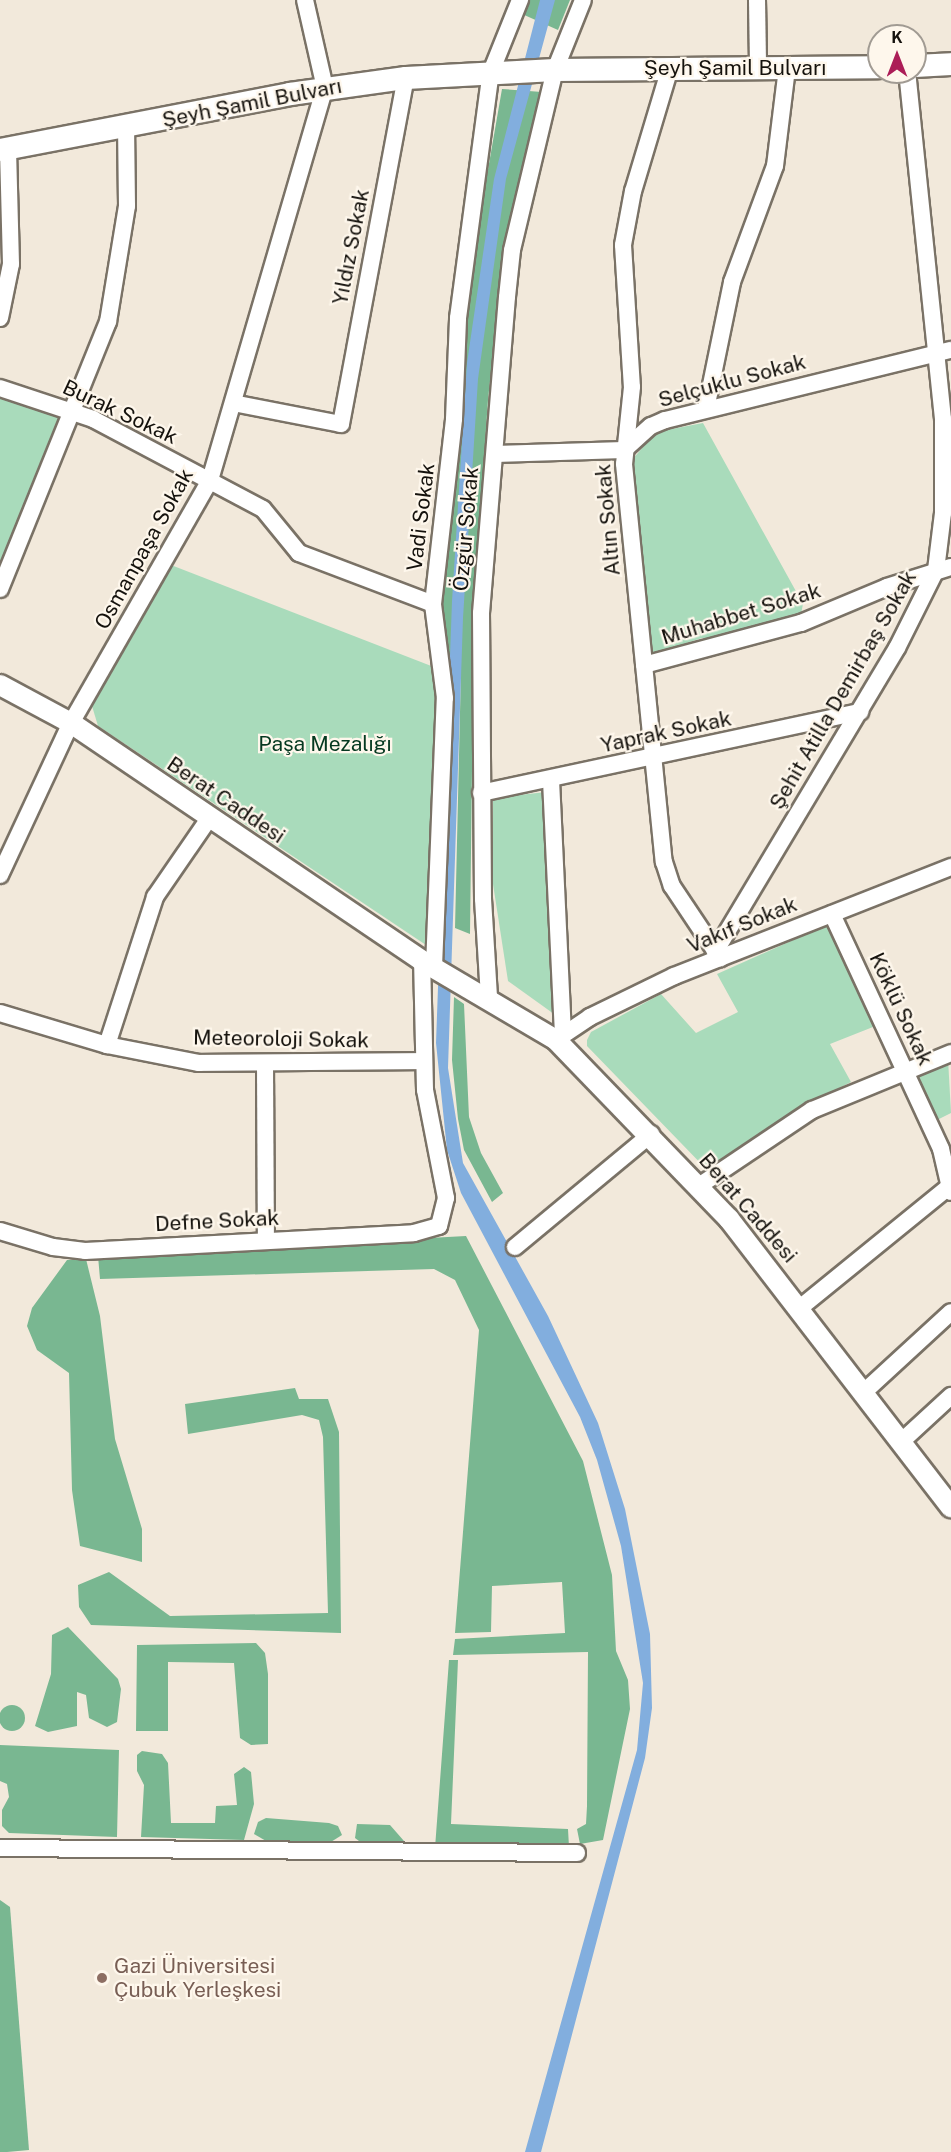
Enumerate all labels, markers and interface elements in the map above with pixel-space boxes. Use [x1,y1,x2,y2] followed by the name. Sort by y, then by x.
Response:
[867,24,927,84] north arrow
[891,28,903,47] text: K
[644,55,826,81] street label: Şeyh Şamil Bulvarı
[160,73,344,133] street label: Şeyh Şamil Bulvarı
[327,187,375,307] street label: Yıldız Sokak
[656,349,808,413] street label: Selçuklu Sokak
[59,374,181,450] street label: Burak Sokak
[402,462,440,572] street label: Vadi Sokak
[591,463,625,577] street label: Altın Sokak
[89,464,199,634] street label: Osmanpaşa Sokak
[448,466,484,592] street label: Özgür Sokak
[764,566,922,814] street label: Şehit Atilla Demirbaş Sokak
[658,578,824,650] street label: Muhabbet Sokak
[598,706,734,758] street label: Yaprak Sokak
[258,731,392,757] park label: Paşa Mezalığı
[162,751,290,849] street label: Berat Caddesi
[684,892,800,958] street label: Vakıf Sokak
[864,949,938,1069] street label: Köklü Sokak
[193,1025,369,1053] street label: Meteoroloji Sokak
[694,1148,802,1268] street label: Berat Caddesi
[154,1205,280,1237] street label: Defne Sokak
[114,1953,281,2003] place label: Gazi Üniversitesi Çubuk Yerleşkesi
[95,1971,109,1985] marker: Gazi Üniversitesi Çubuk Yerleşkesi

